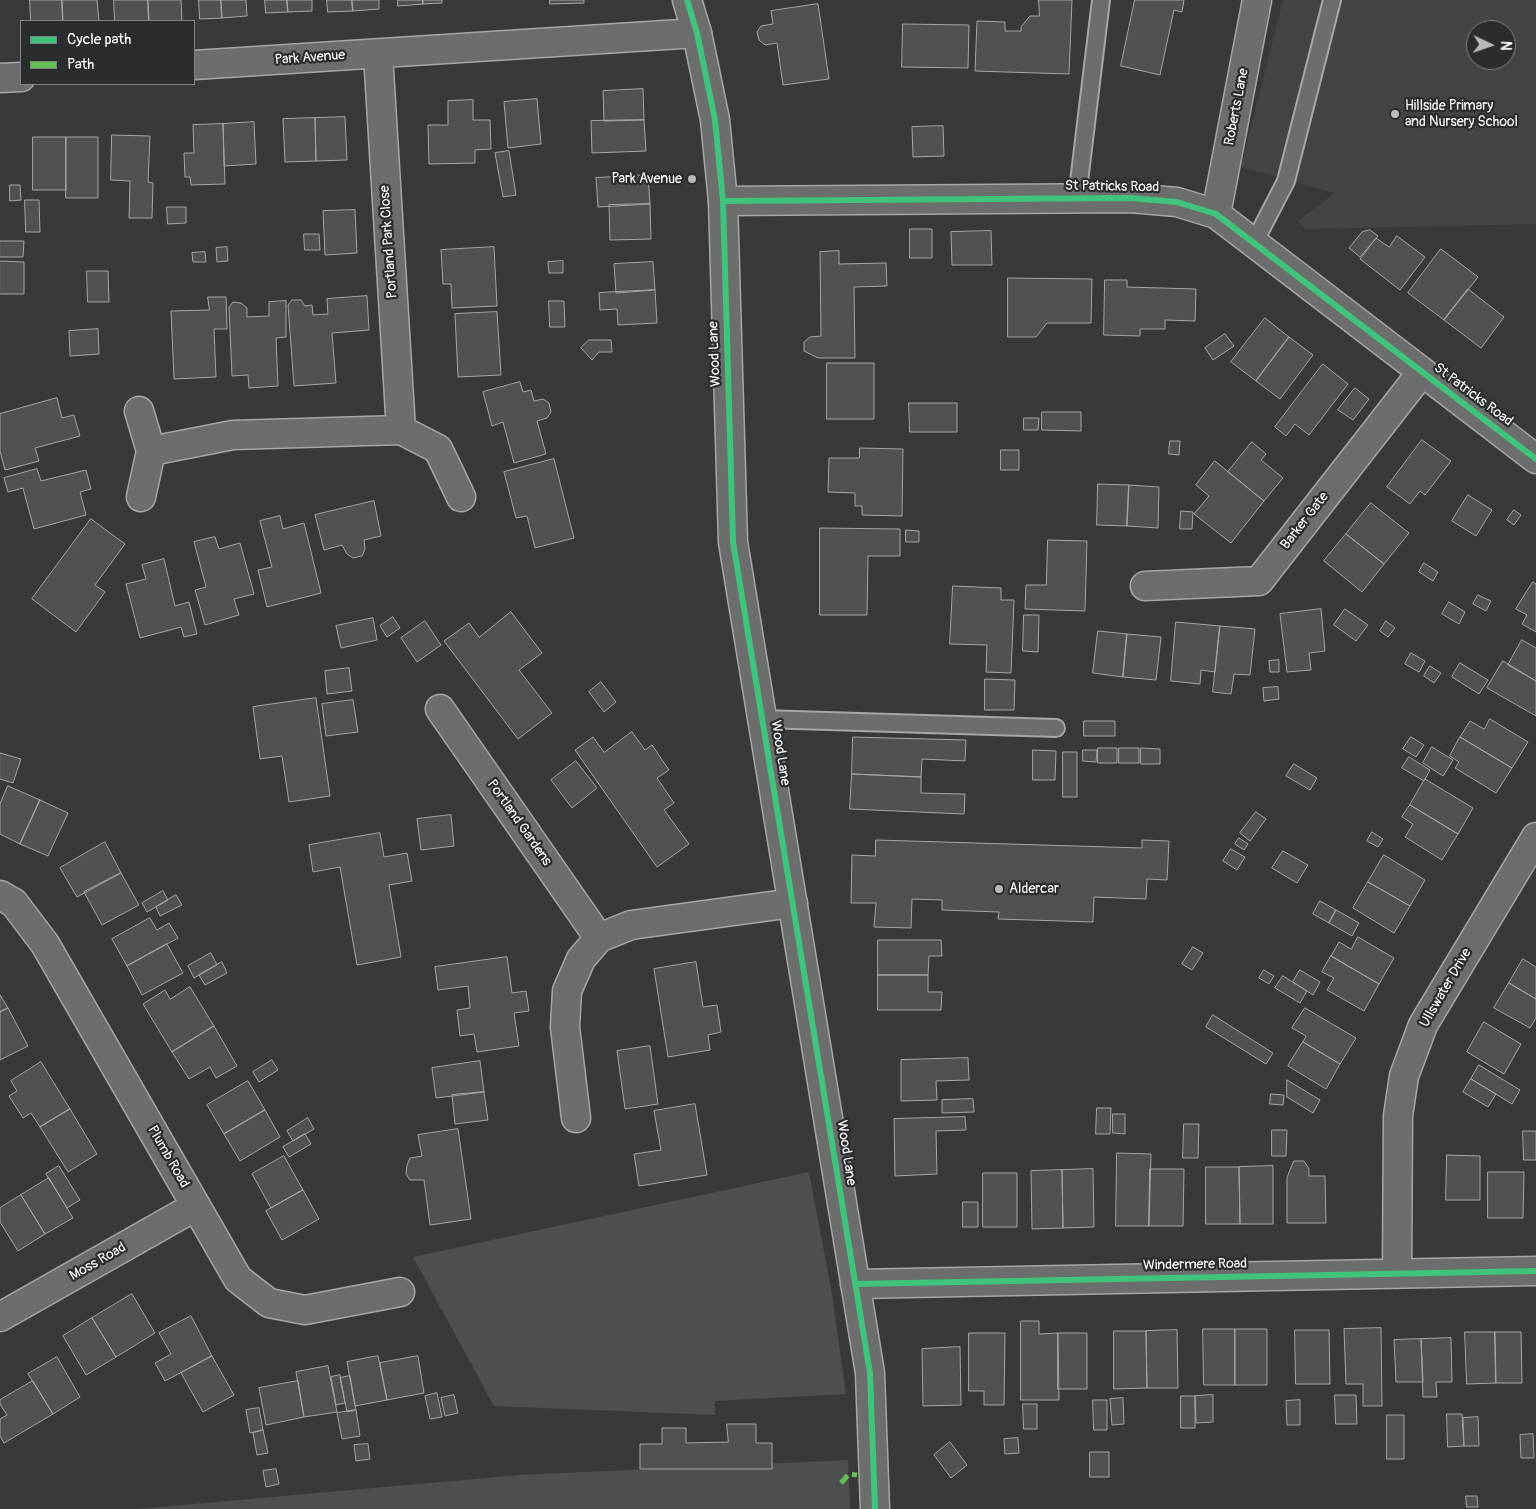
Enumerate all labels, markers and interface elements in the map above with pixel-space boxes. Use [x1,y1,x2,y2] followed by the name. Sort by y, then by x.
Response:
[20,20,195,85] legend
[1466,20,1516,70] north arrow
[67,30,131,49] text: Cycle path
[1497,41,1514,51] text: N
[274,47,346,69] street label: Park Avenue
[67,55,94,74] text: Path
[1221,67,1253,147] street label: Roberts Lane
[1405,98,1518,130] place label: Hillside Primary and Nursery School
[1389,108,1401,120] marker: Hillside Primary and Nursery School
[611,171,682,187] place label: Park Avenue
[686,173,698,185] marker: Park Avenue
[1065,178,1159,196] street label: St Patricks Road
[377,185,401,299] street label: Portland Park Close
[705,321,725,387] street label: Wood Lane
[1430,360,1516,430] street label: St Patricks Road
[1277,489,1333,553] street label: Barker Gate
[767,719,793,787] street label: Wood Lane
[483,777,555,869] street label: Portland Gardens
[1009,881,1059,897] place label: Aldercar
[993,883,1005,895] marker: Aldercar
[1417,946,1475,1030] street label: Ullswater Drive
[833,1119,859,1187] street label: Wood Lane
[143,1123,193,1191] street label: Plumb Road
[67,1239,129,1285] street label: Moss Road
[1143,1256,1247,1274] street label: Windermere Road

